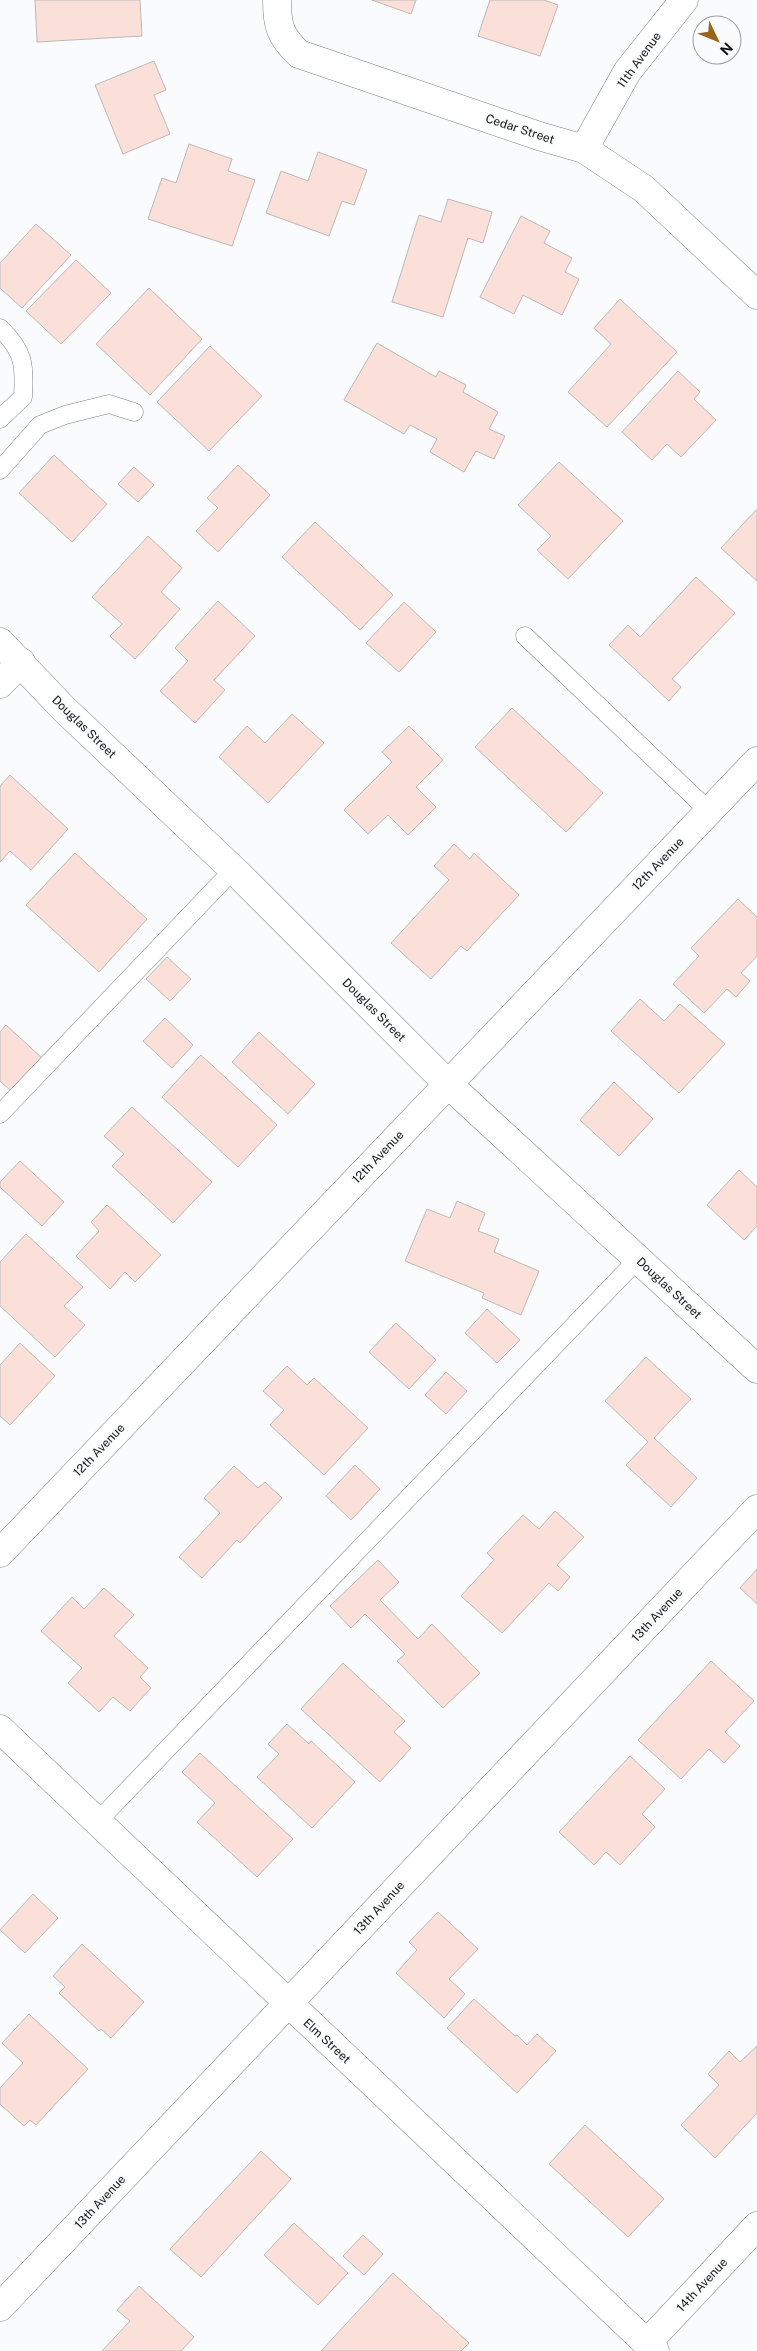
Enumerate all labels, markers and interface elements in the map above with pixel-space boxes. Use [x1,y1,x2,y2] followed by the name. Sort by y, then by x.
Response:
[692,15,742,65] north arrow
[614,29,664,91] street label: 11th Avenue
[717,39,736,58] text: N
[484,111,556,147] street label: Cedar Street
[49,693,119,761] street label: Douglas Street
[629,835,687,893] street label: 12th Avenue
[339,975,409,1045] street label: Douglas Street
[349,1128,407,1186] street label: 12th Avenue
[634,1254,705,1322] street label: Douglas Street
[70,1421,128,1479] street label: 12th Avenue
[629,1585,685,1645] street label: 13th Avenue
[351,1878,407,1938] street label: 13th Avenue
[301,2016,354,2067] street label: Elm Street
[72,2172,128,2232] street label: 13th Avenue
[674,2255,730,2315] street label: 14th Avenue

